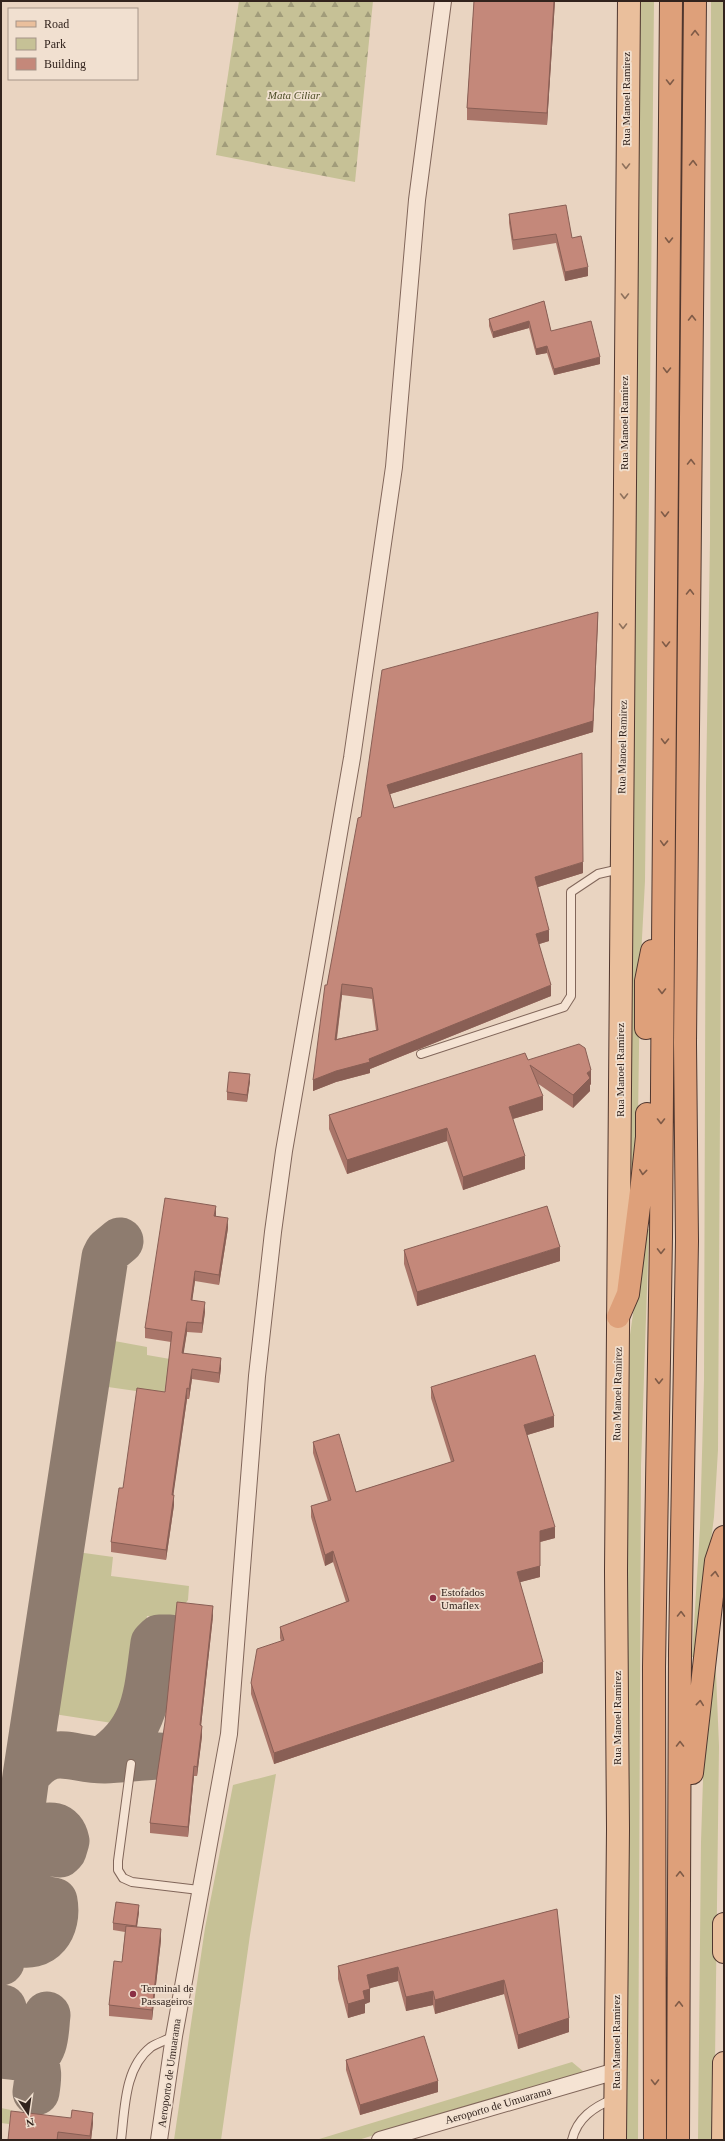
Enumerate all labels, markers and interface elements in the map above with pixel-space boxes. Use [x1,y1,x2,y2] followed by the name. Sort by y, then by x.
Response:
[8,8,138,80] legend
[44,17,69,31] text: Road
[691,30,699,36] one-way arrow
[44,37,66,51] text: Park
[620,52,632,146] street label: Rua Manoel Ramirez
[44,57,86,71] text: Building
[666,79,674,85] one-way arrow
[267,89,321,101] park label: Mata Ciliar
[689,160,698,166] one-way arrow
[622,163,630,169] one-way arrow
[664,237,673,243] one-way arrow
[621,293,629,299] one-way arrow
[688,315,696,321] one-way arrow
[663,367,671,373] one-way arrow
[618,376,630,470] street label: Rua Manoel Ramirez
[687,459,695,465] one-way arrow
[620,493,628,499] one-way arrow
[661,511,669,517] one-way arrow
[686,589,694,595] one-way arrow
[619,623,627,629] one-way arrow
[662,641,670,647] one-way arrow
[615,700,629,794] street label: Rua Manoel Ramirez
[661,738,670,744] one-way arrow
[660,840,668,846] one-way arrow
[658,988,666,994] one-way arrow
[614,1023,626,1117] street label: Rua Manoel Ramirez
[657,1118,665,1124] one-way arrow
[639,1169,648,1175] one-way arrow
[657,1248,665,1254] one-way arrow
[610,1347,624,1441] street label: Rua Manoel Ramirez
[655,1378,663,1384] one-way arrow
[710,1571,719,1577] one-way arrow
[441,1586,484,1611] place label: Estofados Umaflex
[428,1593,438,1603] marker: Estofados Umaflex
[677,1611,685,1617] one-way arrow
[611,1671,623,1765] street label: Rua Manoel Ramirez
[695,1700,704,1706] one-way arrow
[676,1741,684,1747] one-way arrow
[676,1871,684,1877] one-way arrow
[141,1982,194,2007] place label: Terminal de Passageiros
[128,1989,138,1999] marker: Terminal de Passageiros
[610,1995,622,2089] street label: Rua Manoel Ramirez
[675,2001,683,2007] one-way arrow
[155,2018,183,2128] street label: Aeroporto de Umuarama
[651,2079,659,2085] one-way arrow
[443,2084,553,2126] street label: Aeroporto de Umuarama
[8,2093,48,2133] north arrow
[25,2116,35,2129] text: N

